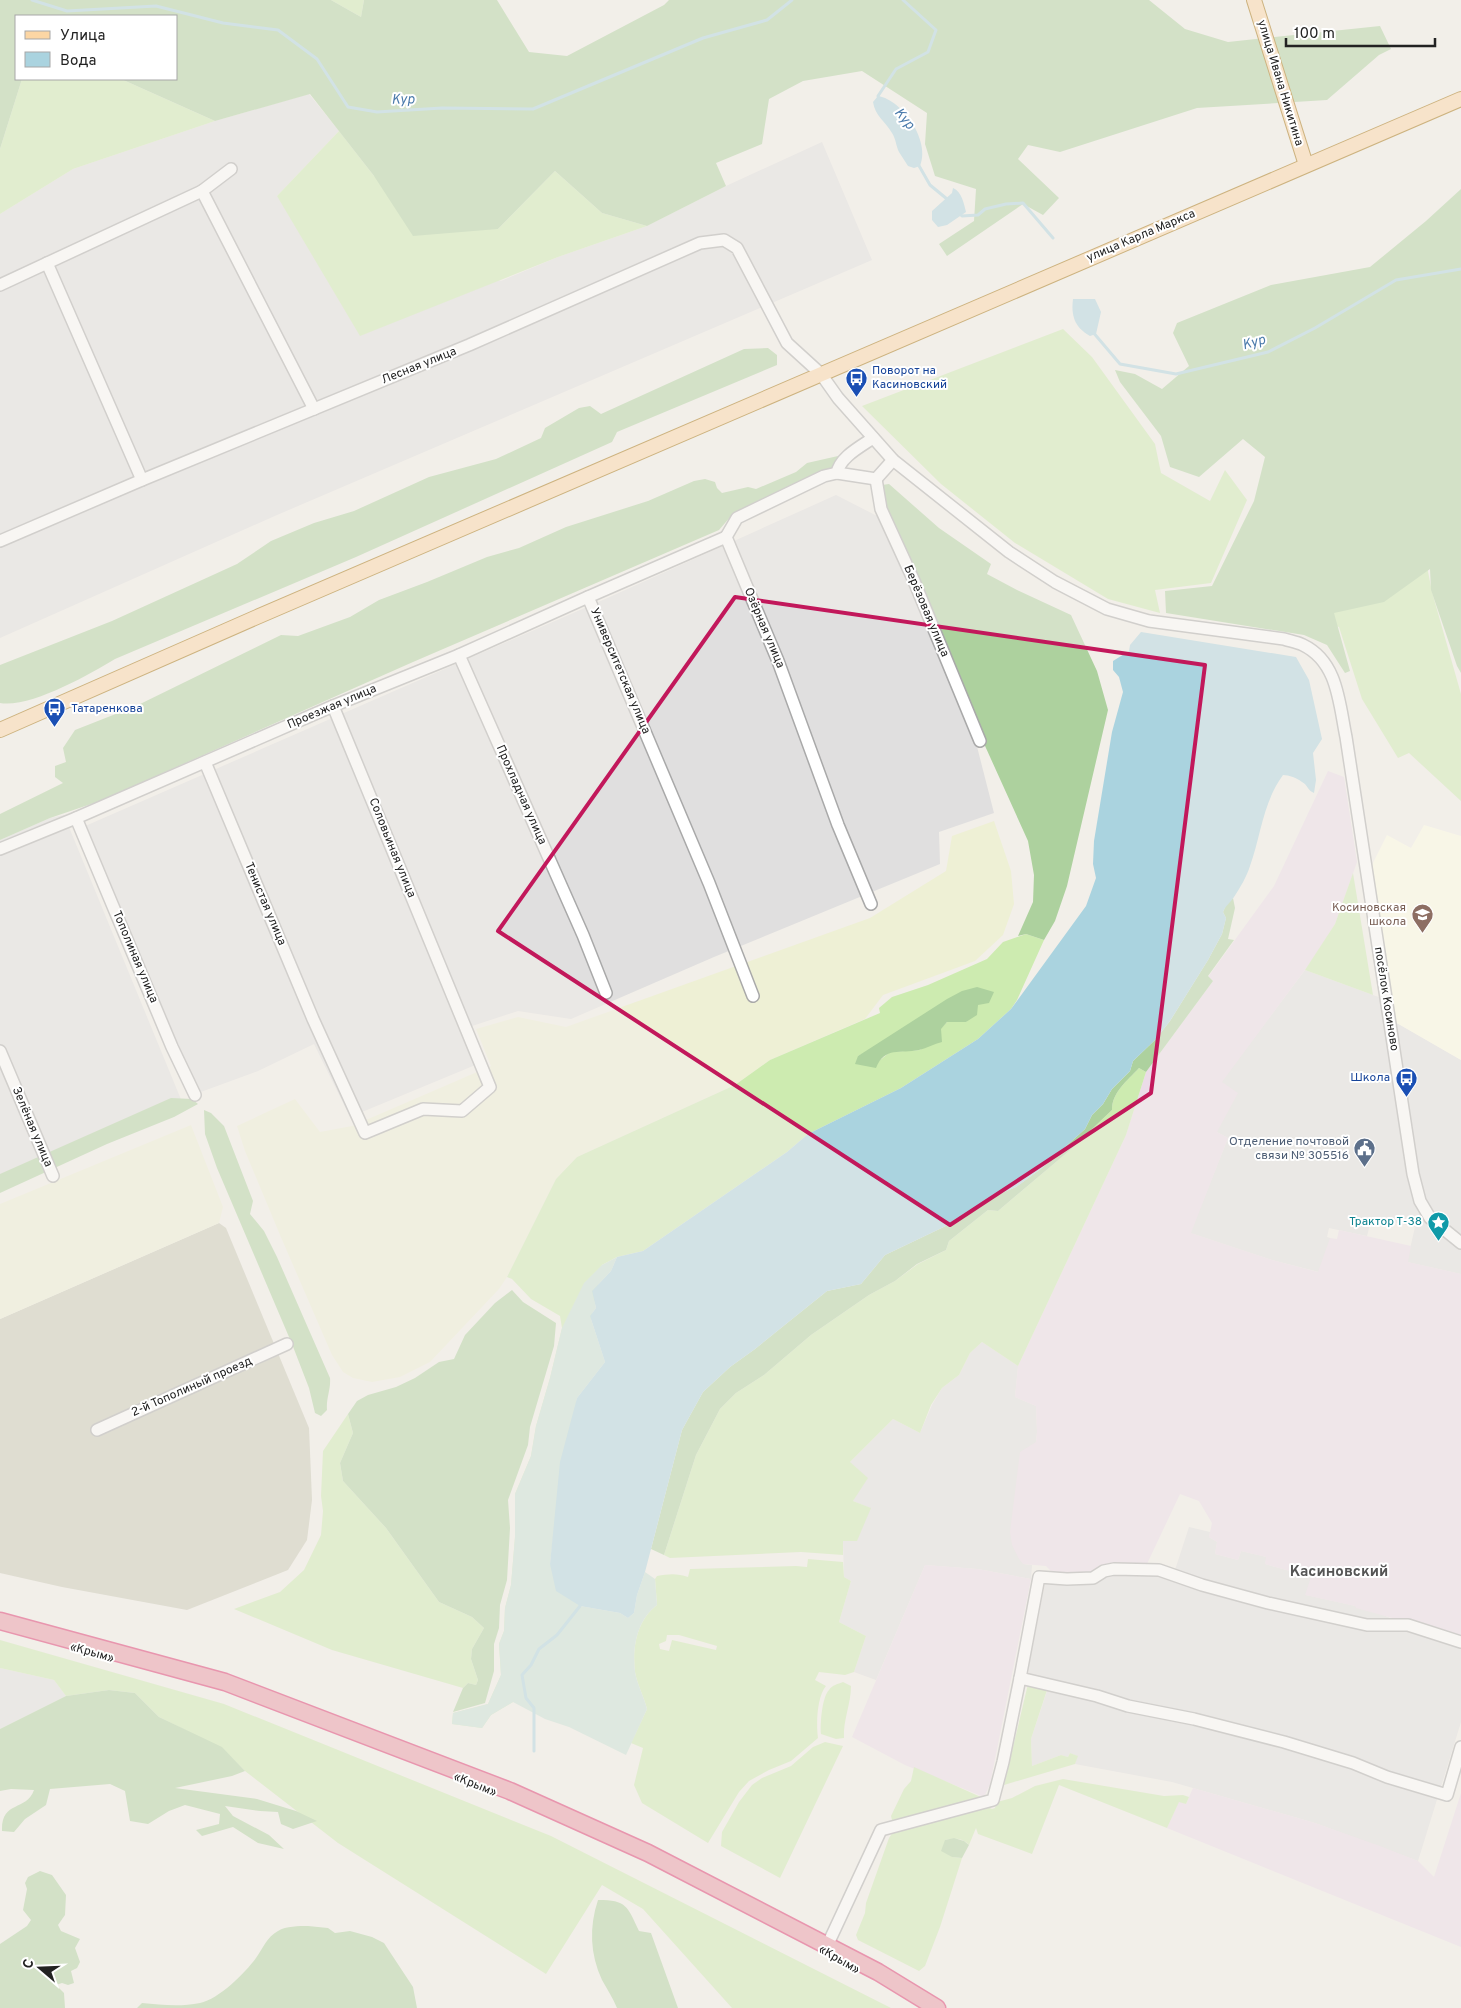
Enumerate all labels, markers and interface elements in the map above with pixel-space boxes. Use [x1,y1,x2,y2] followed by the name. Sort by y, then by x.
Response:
[15,15,178,80] legend
[1286,15,1435,47] scale bar
[1253,18,1307,148] street label: улица Ивана Никитина
[1294,25,1335,44] text: 100 m
[60,27,105,46] text: Улица
[60,52,96,71] text: Вода
[391,91,415,109] water label: Кур
[890,105,918,134] water label: Кур
[1084,206,1198,266] street label: улица Карла Маркса
[1241,332,1268,354] water label: Кур
[379,344,459,388] street label: Лесная улица
[872,363,947,393] place label: Поворот на Касиновский
[844,366,868,397] bus stop icon: Поворот на Касиновский
[899,563,953,659] street label: Берёзовая улица
[740,585,788,671] street label: Озёрная улица
[586,605,654,737] street label: Университетская улица
[285,681,379,733] street label: Проезжая улица
[43,697,67,728] bus stop icon: Татаренкова
[71,701,143,717] place label: Татаренкова
[492,743,550,847] street label: Прохладная улица
[365,796,419,900] street label: Соловьиная улица
[240,860,290,948] street label: Тенистая улица
[1332,900,1406,930] place label: Косиновская школа
[1410,903,1434,934] school or university icon: Косиновская школа
[108,908,162,1006] street label: Тополиная улица
[1370,946,1402,1052] street label: посёлок Косиново
[1394,1066,1418,1097] bus stop icon: Школа
[1350,1070,1390,1086] place label: Школа
[8,1084,56,1170] street label: Зелёная улица
[1229,1134,1349,1164] place label: Отделение почтовой связи № 305516
[1353,1137,1377,1168] public building icon: Отделение почтовой связи № 305516
[1426,1210,1450,1241] place icon: Трактор Т-38
[1349,1214,1422,1230] place label: Трактор Т-38
[129,1353,255,1421] street label: 2-й Тополиный проезд
[1290,1563,1388,1582] district label: Касиновский
[68,1639,116,1667] street label: «Крым»
[451,1769,499,1801] street label: «Крым»
[816,1942,862,1978] street label: «Крым»
[15,1943,65,1993] north arrow
[20,1957,39,1971] text: С

